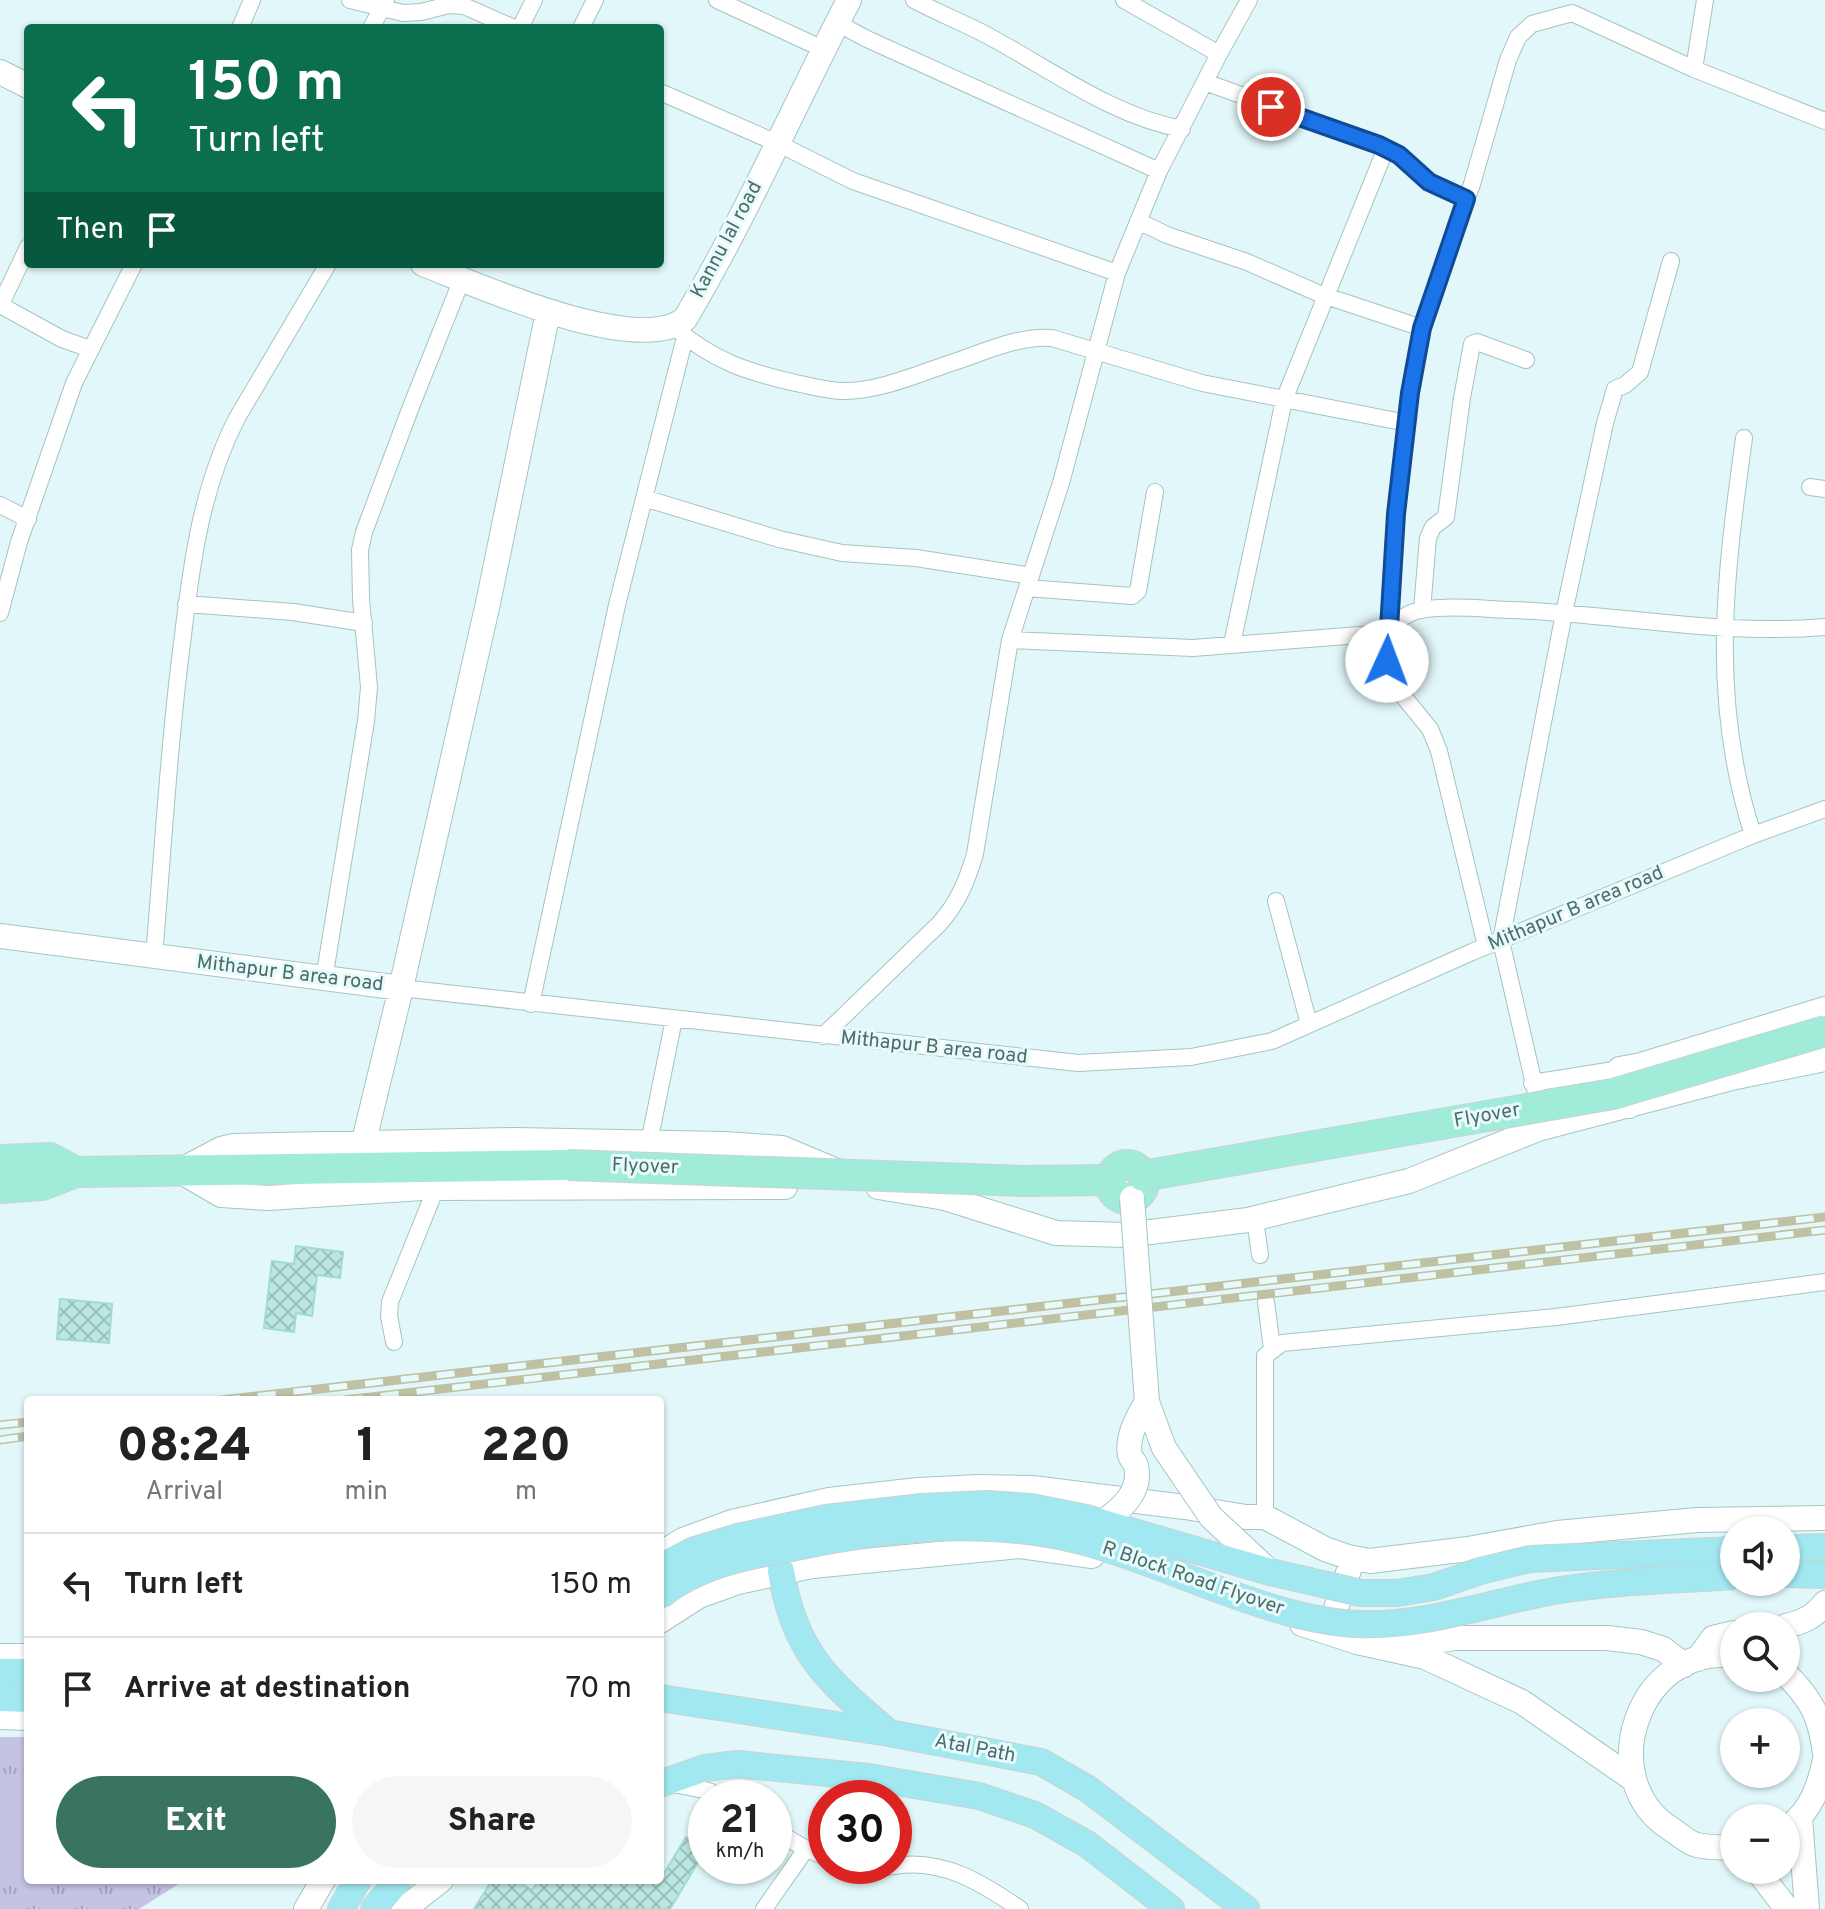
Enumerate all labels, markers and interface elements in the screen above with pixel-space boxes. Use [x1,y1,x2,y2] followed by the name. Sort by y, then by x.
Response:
[188,50,344,120] text: 150 m
[56,56,160,160] icon: left
[1237,73,1305,141] pin
[1249,85,1293,129] icon: arrive
[188,119,325,165] text: Turn left
[685,177,769,303] street label: Kannu lal road
[140,208,184,252] icon: arrive
[56,212,124,249] text: Then
[1345,619,1429,703] position arrow
[1484,860,1668,958] street label: Mithapur B area road
[195,950,385,998] street label: Mithapur B area road
[839,1025,1029,1071] street label: Mithapur B area road
[1452,1097,1522,1135] street label: Flyover
[611,1153,679,1181] street label: Flyover
[117,1418,252,1478] text: 08:24
[356,1418,376,1478] text: 1
[481,1418,571,1478] text: 220
[146,1476,223,1509] text: Arrival
[345,1476,388,1509] text: min
[515,1476,537,1509] text: m
[1720,1516,1800,1884] map controls
[1720,1516,1800,1596] button: sound
[1098,1536,1288,1622] street label: R Block Road Flyover
[56,1563,100,1607] icon: left
[124,1567,244,1604] text: Turn left
[551,1567,632,1604] text: 150 m
[1720,1612,1800,1692] button: search
[56,1667,100,1711] icon: arrive
[124,1671,410,1708] text: Arrive at destination
[566,1671,632,1708] text: 70 m
[1720,1708,1800,1788] button: +
[932,1728,1018,1770] street label: Atal Path
[56,1776,336,1868] button: Exit
[352,1776,632,1868] button: Share
[808,1780,912,1884] speed limit sign: 30
[720,1797,760,1847] text: 21
[1720,1804,1800,1884] button: −
[716,1839,764,1865] text: km/h

